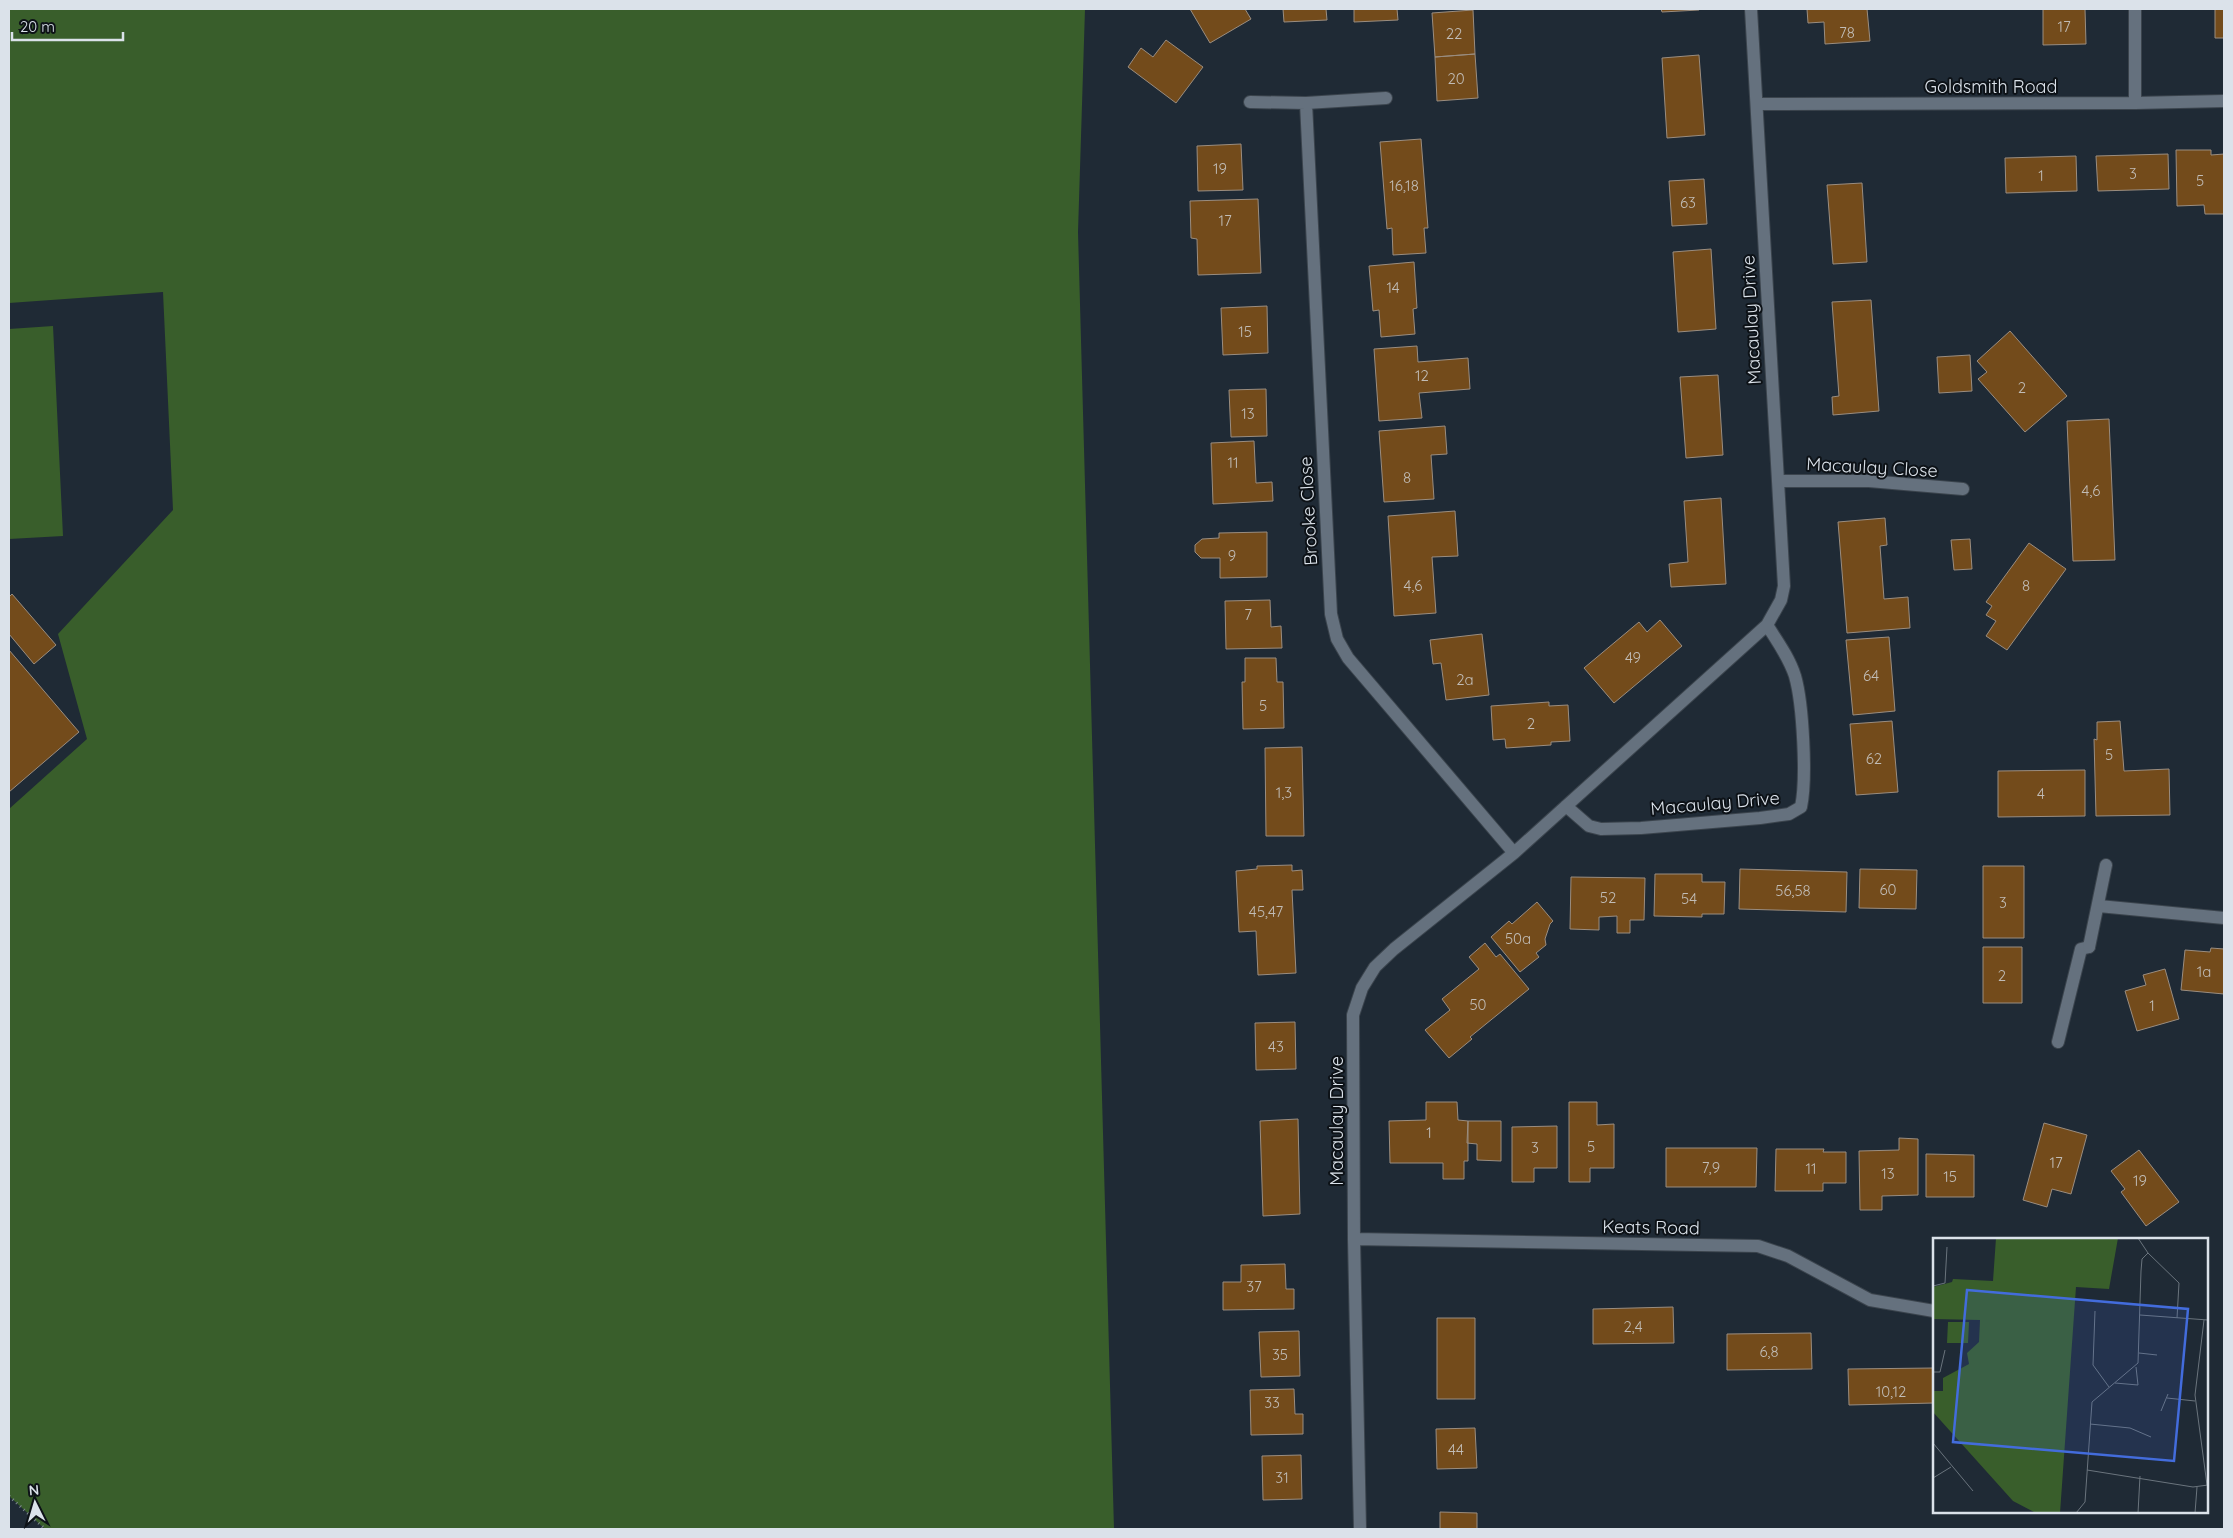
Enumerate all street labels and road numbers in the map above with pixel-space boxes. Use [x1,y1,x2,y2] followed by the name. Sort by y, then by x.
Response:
[1925,75,2057,98] street label: Goldsmith Road
[1736,255,1766,385] street label: Macaulay Drive
[1806,452,1938,482] street label: Macaulay Close
[1294,456,1322,566] street label: Brooke Close
[1649,786,1781,820] street label: Macaulay Drive
[1325,1056,1348,1186] street label: Macaulay Drive
[1602,1215,1700,1239] street label: Keats Road

